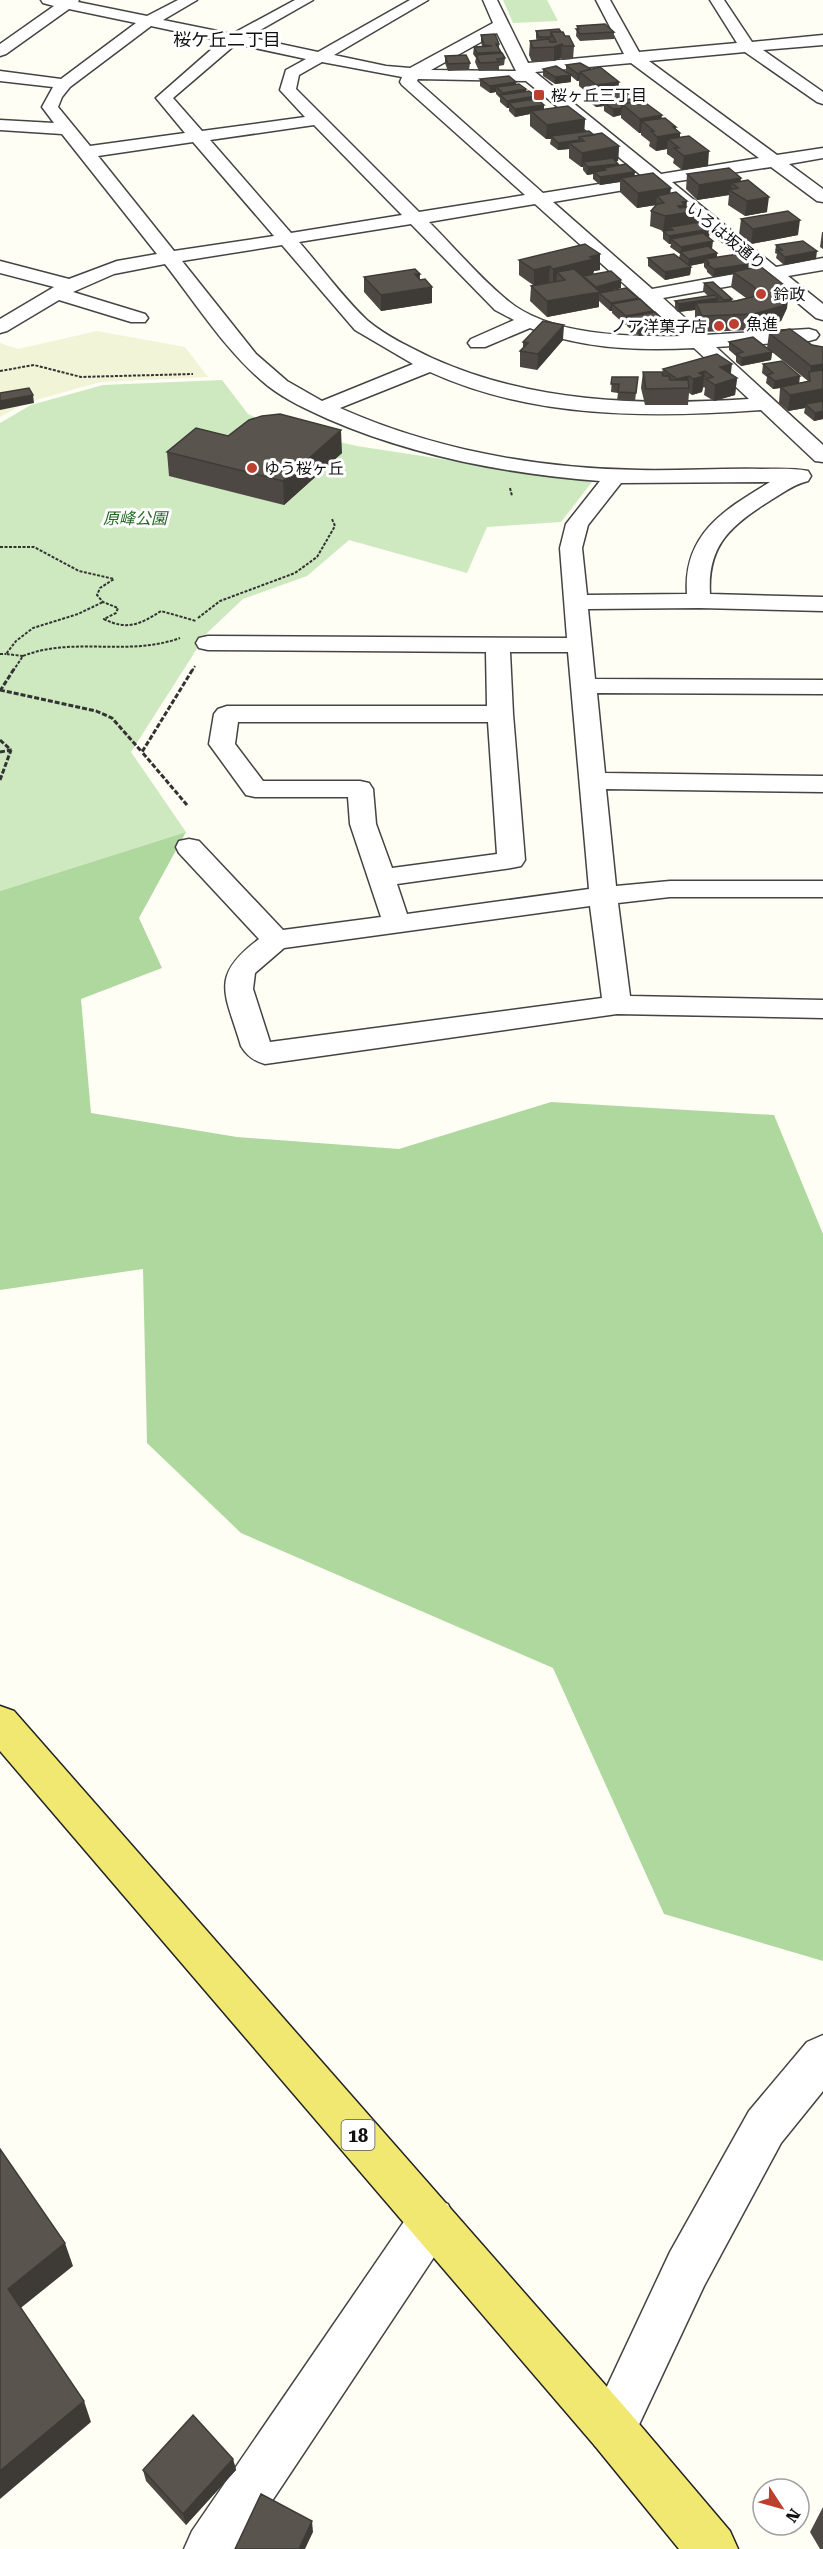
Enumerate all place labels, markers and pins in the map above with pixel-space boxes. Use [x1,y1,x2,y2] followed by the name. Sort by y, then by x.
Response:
[551,86,647,105] place label: 桜ヶ丘三丁目
[532,88,546,102] marker: 桜ヶ丘三丁目
[773,285,805,304] place label: 鈴政
[754,287,768,301] marker: 鈴政
[746,315,778,334] place label: 魚進
[611,317,707,336] place label: ノア洋菓子店
[727,317,741,331] marker: 魚進
[712,319,726,333] marker: ノア洋菓子店
[264,459,344,478] place label: ゆう桜ヶ丘
[245,461,259,475] marker: ゆう桜ヶ丘

